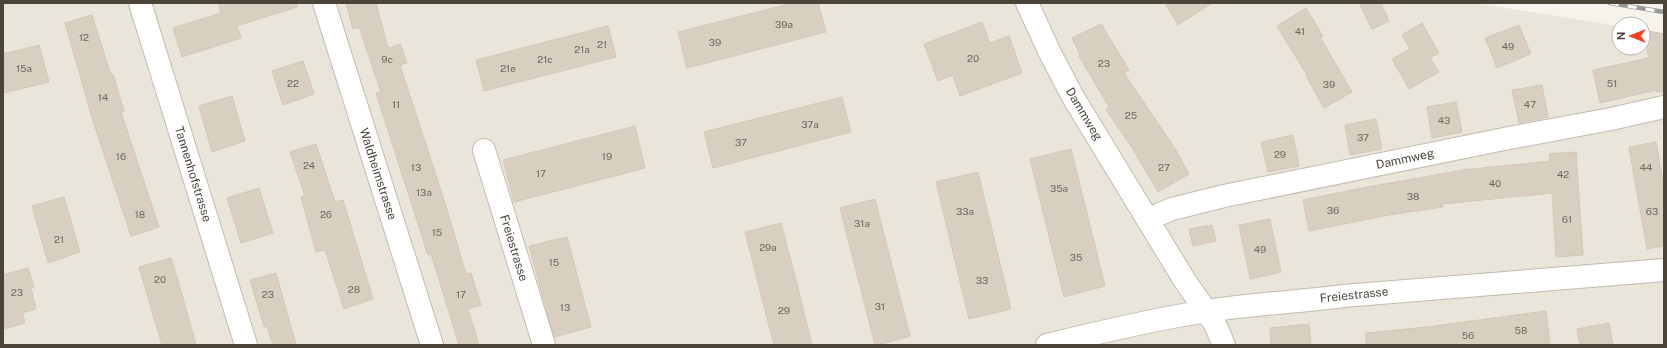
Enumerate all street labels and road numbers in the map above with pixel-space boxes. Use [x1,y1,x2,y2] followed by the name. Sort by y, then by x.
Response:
[1063,85,1105,143] street label: Dammweg
[172,124,214,224] street label: Tannenhofstrasse
[357,126,400,222] street label: Waldheimstrasse
[1375,146,1435,172] street label: Dammweg
[497,213,531,283] street label: Freiestrasse
[1319,284,1389,306] street label: Freiestrasse

